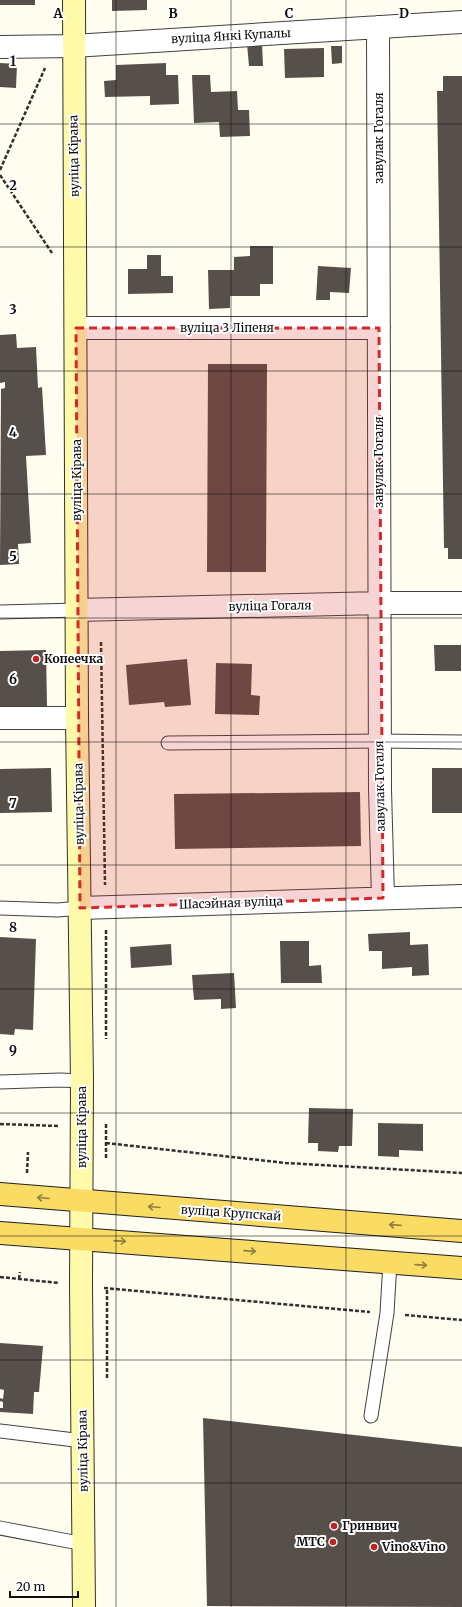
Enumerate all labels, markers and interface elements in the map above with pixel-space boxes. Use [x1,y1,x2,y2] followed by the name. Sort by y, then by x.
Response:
[52,5,63,22] text: A
[168,5,178,22] text: B
[285,5,294,22] text: C
[399,5,409,22] text: D
[171,25,291,46] street label: вуліца Янкі Купалы
[10,53,16,70] text: 1
[371,92,386,184] street label: завулак Гогаля
[65,114,82,197] street label: вуліца Кірава
[9,177,17,194] text: 2
[9,301,17,318] text: 3
[180,320,274,335] street label: вуліца 3 Ліпеня
[371,416,386,508] street label: завулак Гогаля
[9,424,18,441] text: 4
[69,438,84,521] street label: вуліца Кірава
[9,548,17,565] text: 5
[228,597,312,614] street label: вуліца Гогаля
[44,651,104,666] place label: Копеечка
[31,654,41,664] marker: Копеечка
[9,671,17,688] text: 6
[371,740,388,832] street label: завулак Гогаля
[70,762,87,845] street label: вуліца Кірава
[9,795,17,812] text: 7
[179,893,284,912] street label: Шасэйная вуліца
[9,919,17,936] text: 8
[9,1042,17,1059] text: 9
[74,1085,89,1168] street label: вуліца Кірава
[37,1194,50,1202] one-way arrow
[180,1202,282,1223] street label: вуліца Крупскай
[148,1203,161,1210] one-way arrow
[389,1222,402,1229] one-way arrow
[113,1238,126,1245] one-way arrow
[243,1248,256,1255] one-way arrow
[414,1261,427,1268] one-way arrow
[74,1409,91,1492] street label: вуліца Кірава
[342,1518,398,1533] place label: Гринвич
[329,1521,339,1531] marker: Гринвич
[296,1534,325,1549] place label: МТС
[328,1537,338,1547] marker: МТС
[381,1539,446,1554] place label: Vino&Vino
[369,1542,379,1552] marker: Vino&Vino
[10,1573,78,1599] scale bar
[16,1579,45,1594] text: 20 m

